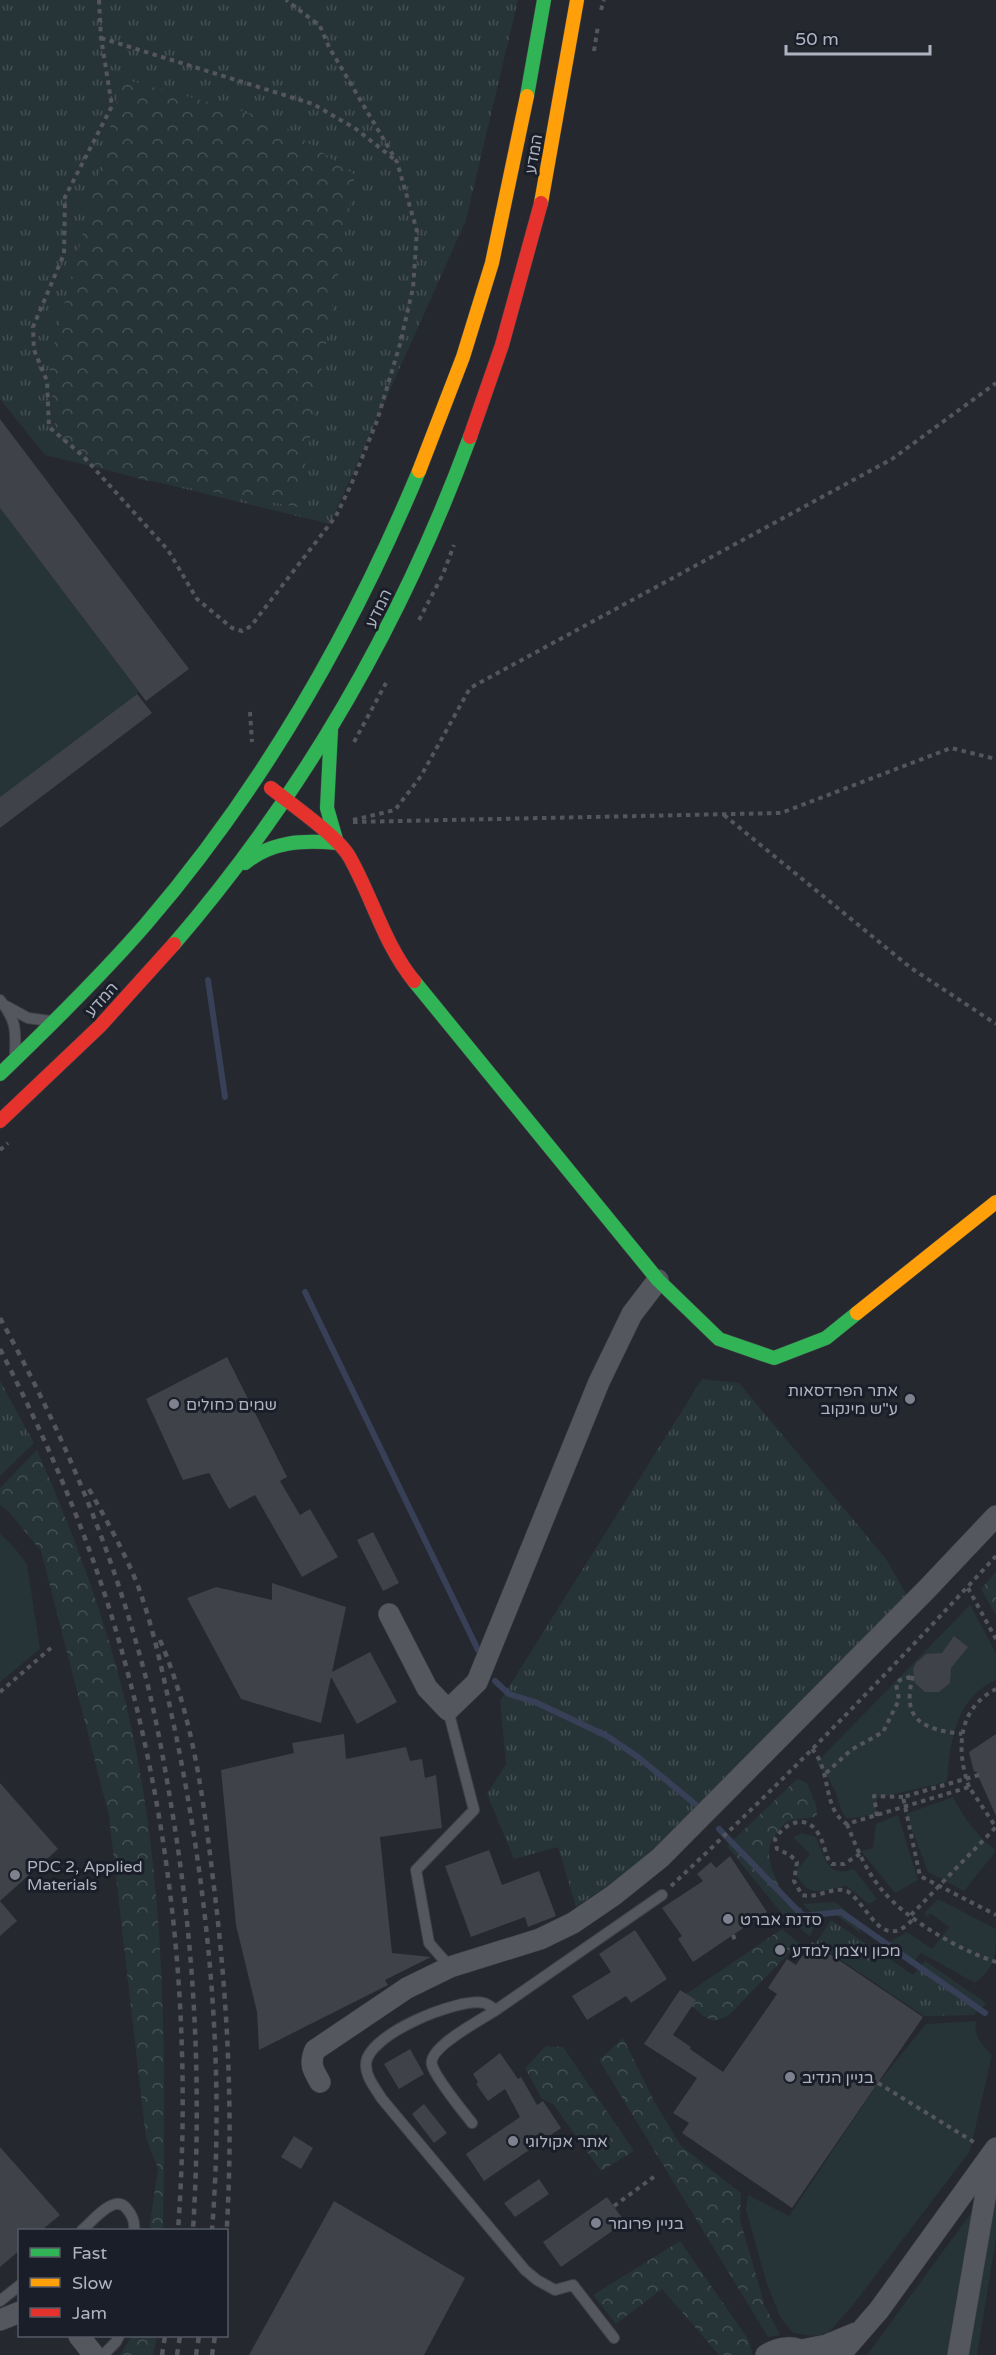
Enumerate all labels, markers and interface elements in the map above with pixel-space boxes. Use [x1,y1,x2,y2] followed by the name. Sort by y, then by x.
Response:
[786,18,930,56] scale bar
[795,28,839,50] text: 50 m
[521,133,547,176] street label: המדע
[361,586,397,631] street label: המדע
[81,978,123,1021] street label: המדע
[788,1381,898,1419] place label: אתר הפרדסאות ע"ש מינקוב
[903,1392,917,1406] marker: אתר הפרדסאות ע"ש מינקוב
[186,1395,277,1415] place label: שמים כחולים
[167,1397,181,1411] marker: שמים כחולים
[27,1857,143,1895] place label: PDC 2, Applied Materials
[8,1868,22,1882] marker: PDC 2, Applied Materials
[740,1910,822,1930] place label: סדנת אברט
[721,1912,735,1926] marker: סדנת אברט
[792,1941,901,1961] place label: מכון ויצמן למדע
[773,1943,787,1957] marker: מכון ויצמן למדע
[802,2068,874,2088] place label: בניין הנדיב
[783,2070,797,2084] marker: בניין הנדיב
[525,2132,608,2152] place label: אתר אקולוגי
[506,2134,520,2148] marker: אתר אקולוגי
[608,2214,684,2234] place label: בניין פרומר
[589,2216,603,2230] marker: בניין פרומר
[18,2229,228,2337] legend
[72,2242,107,2264] text: Fast
[72,2272,113,2294] text: Slow
[72,2302,107,2324] text: Jam

